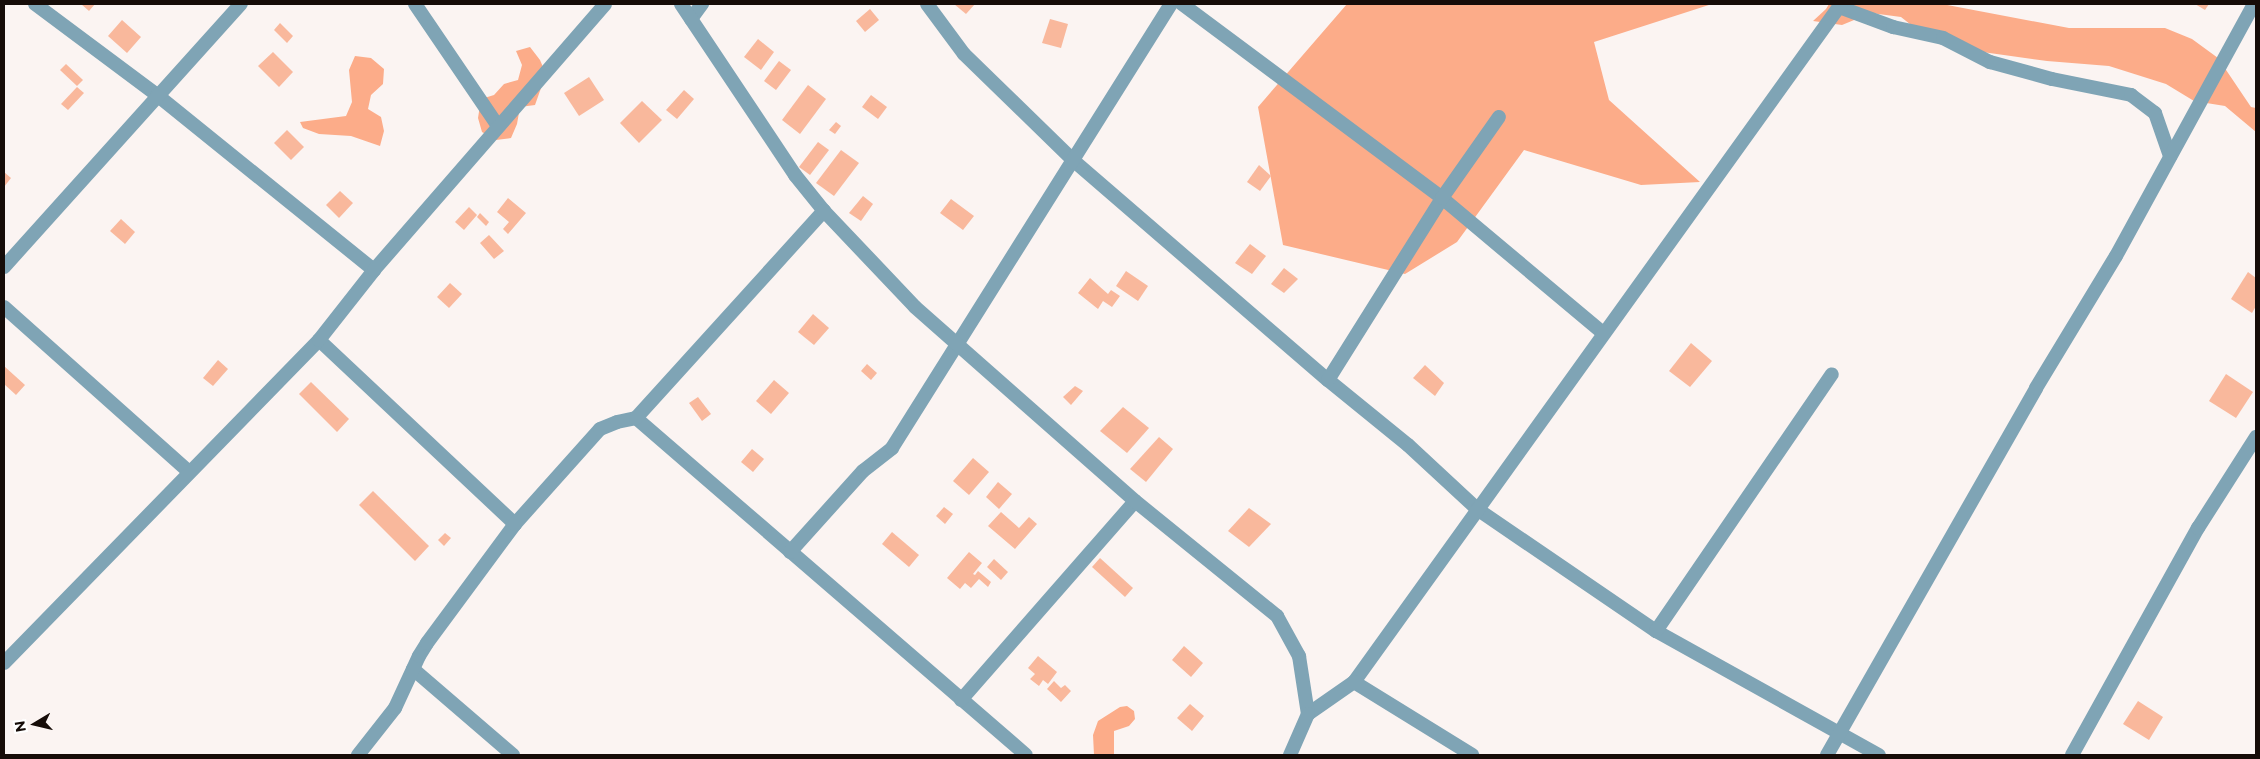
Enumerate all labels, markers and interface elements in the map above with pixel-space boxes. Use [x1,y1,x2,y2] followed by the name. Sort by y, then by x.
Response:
[10,699,60,749] north arrow
[10,719,30,733] text: N

